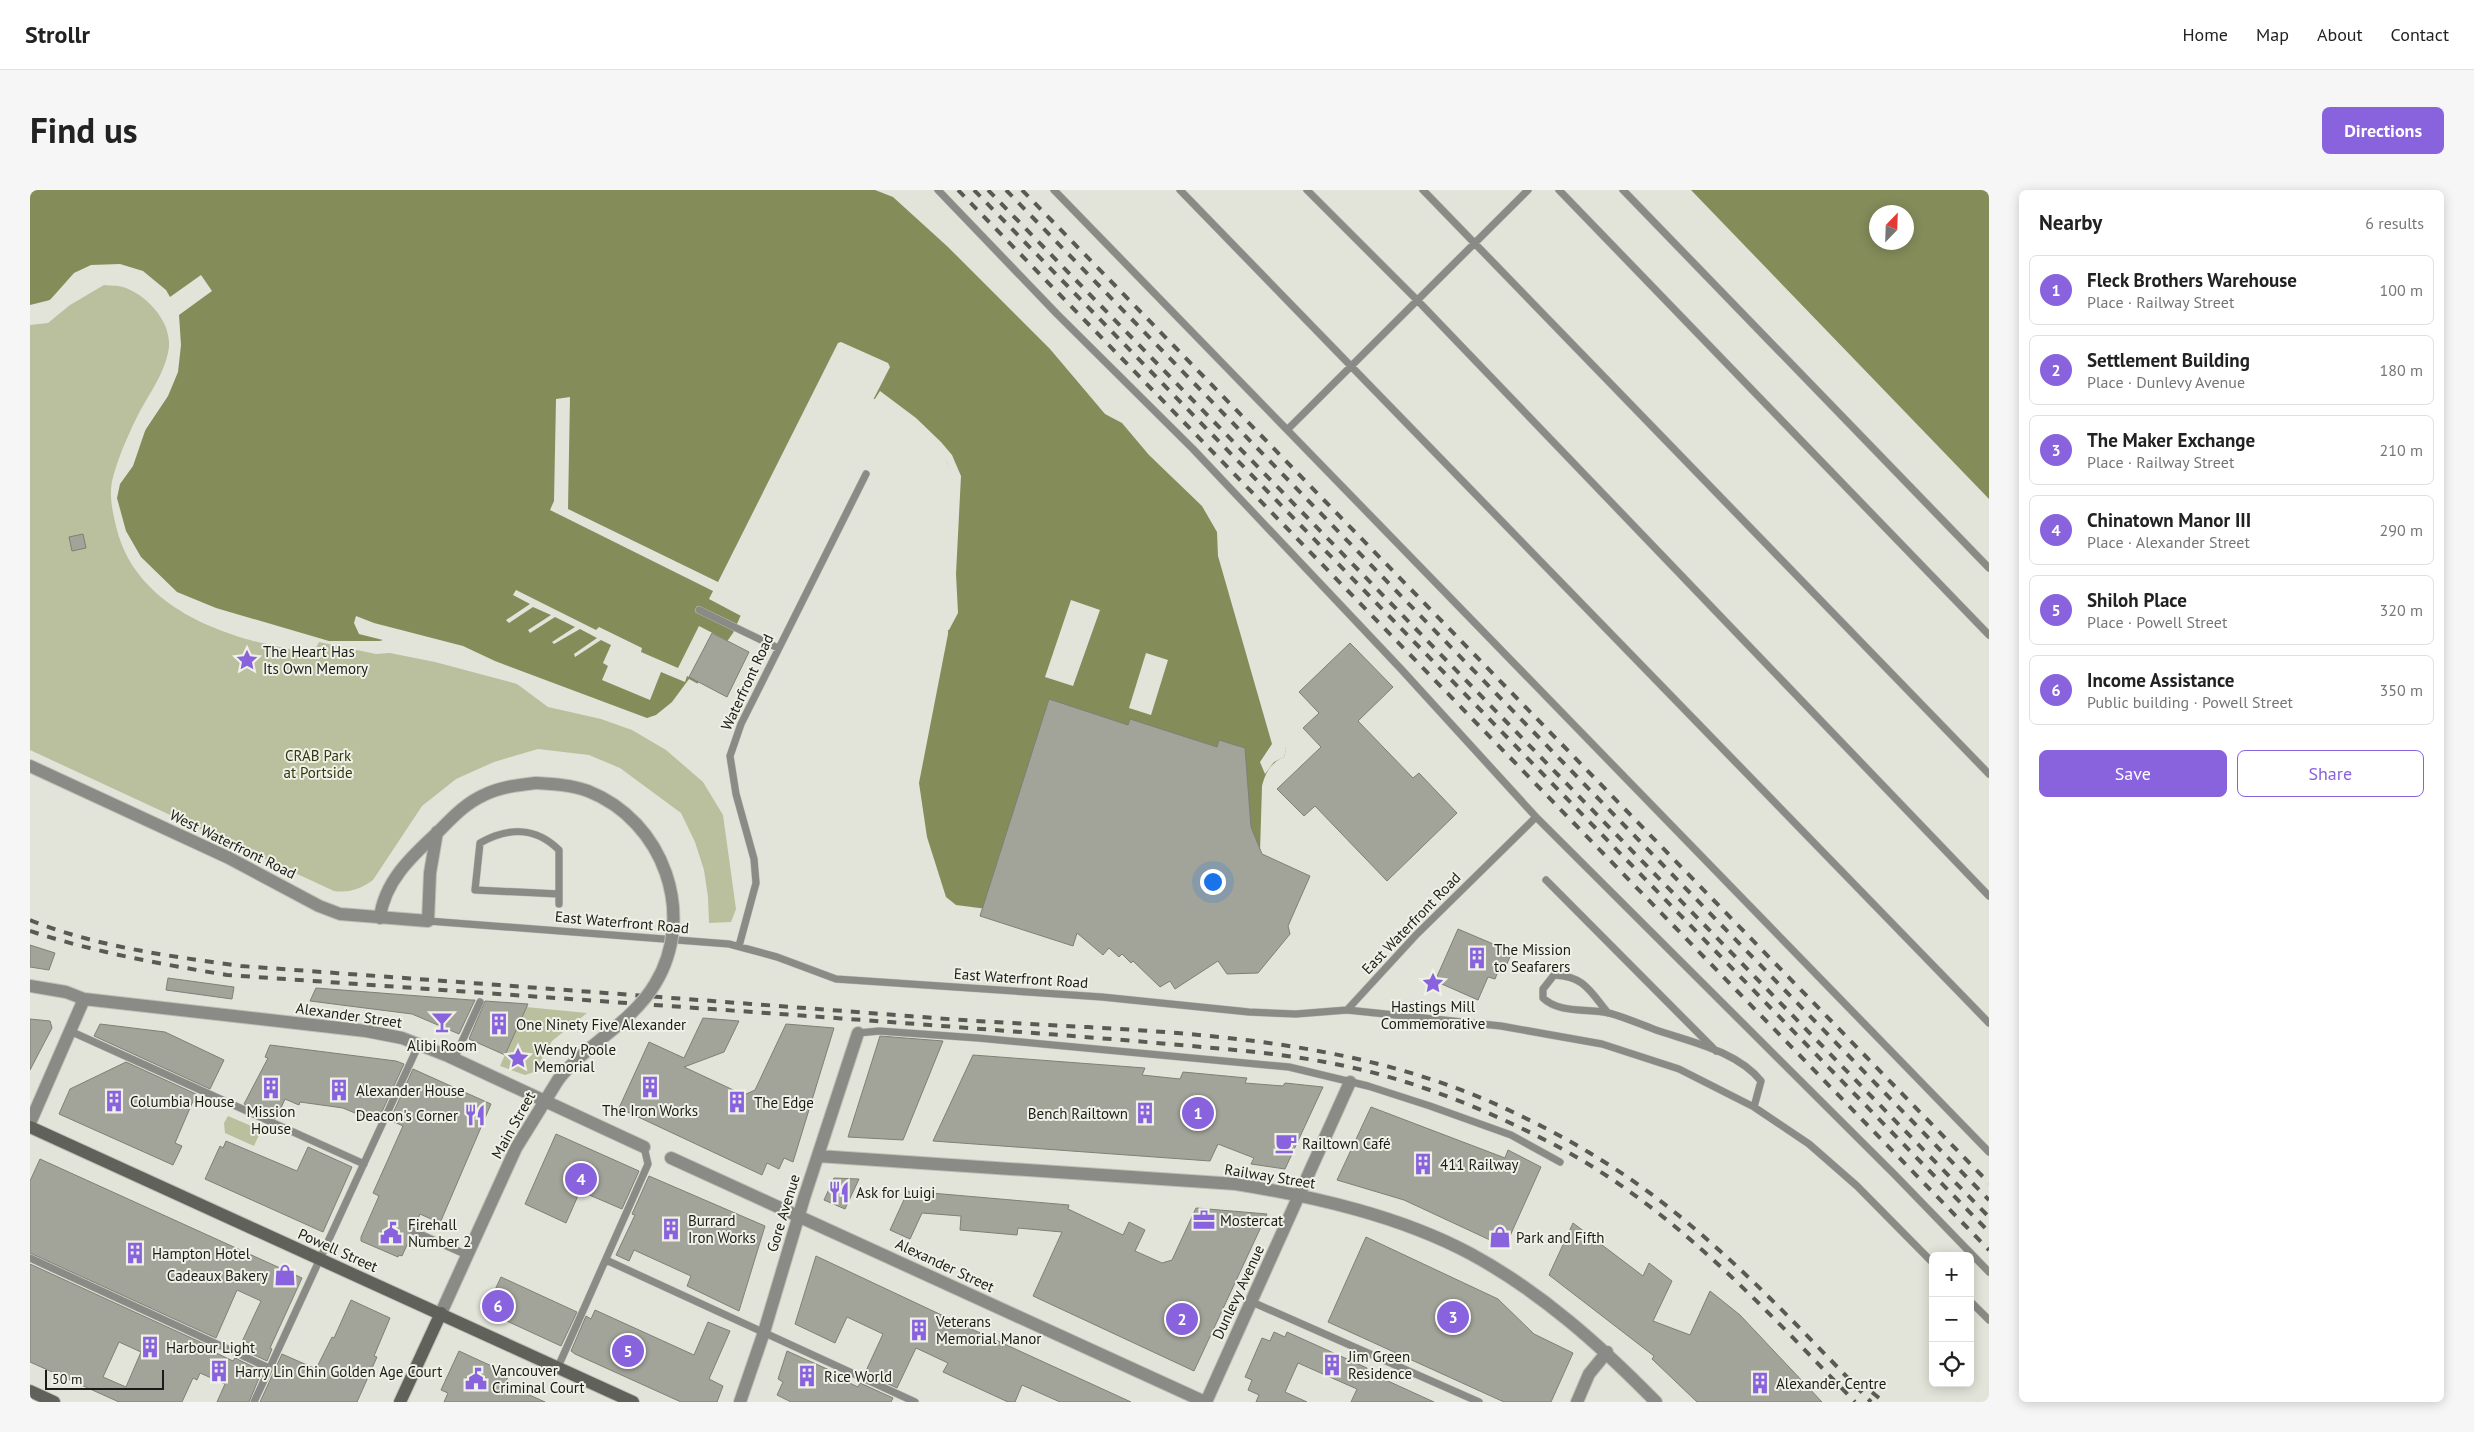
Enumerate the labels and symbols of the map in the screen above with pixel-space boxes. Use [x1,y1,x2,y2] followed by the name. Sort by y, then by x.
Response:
[1869,205,1914,250] north arrow
[716,631,778,733] street label: Waterfront Road
[263,642,368,678] place label: The Heart Has Its Own Memory
[234,647,260,673] place icon: The Heart Has Its Own Memory
[283,746,353,782] park label: CRAB Park at Portside
[167,805,299,883] street label: West Waterfront Road
[1357,868,1465,978] street label: East Waterfront Road
[1200,869,1226,895] your location
[554,907,690,937] street label: East Waterfront Road
[1494,940,1571,976] place label: The Mission to Seafarers
[1464,945,1490,971] building icon: The Mission to Seafarers
[953,964,1089,992] street label: East Waterfront Road
[1420,970,1446,996] place icon: Hastings Mill Commemorative
[1381,997,1485,1033] place label: Hastings Mill Commemorative
[295,998,403,1032] street label: Alexander Street
[429,1009,455,1035] bar icon: Alibi Room
[486,1011,512,1037] building icon: One Ninety Five Alexander
[516,1015,686,1034] place label: One Ninety Five Alexander
[407,1036,477,1055] place label: Alibi Room
[534,1040,616,1076] place label: Wendy Poole Memorial
[505,1045,531,1071] place icon: Wendy Poole Memorial
[637,1074,663,1100] building icon: The Iron Works
[258,1075,284,1101] building icon: Mission House
[326,1077,352,1103] building icon: Alexander House
[356,1081,465,1100] place label: Alexander House
[101,1088,127,1114] building icon: Columbia House
[487,1088,539,1162] street label: Main Street
[724,1089,750,1115] building icon: The Edge
[130,1092,234,1111] place label: Columbia House
[754,1093,814,1112] place label: The Edge
[1182,1094,1214,1132] pin: 1
[1132,1100,1158,1126] building icon: Bench Railtown
[602,1101,698,1120] place label: The Iron Works
[247,1102,295,1138] place label: Mission House
[462,1102,488,1128] restaurant icon: Deacon's Corner
[1028,1104,1128,1123] place label: Bench Railtown
[356,1106,458,1125] place label: Deacon's Corner
[1273,1130,1299,1156] cafe icon: Railtown Café
[1302,1134,1391,1153] place label: Railtown Café
[1410,1151,1436,1177] building icon: 411 Railway
[1440,1155,1519,1174] place label: 411 Railway
[1223,1159,1317,1193] street label: Railway Street
[565,1160,597,1198] pin: 4
[762,1172,804,1254] street label: Gore Avenue
[826,1179,852,1205] restaurant icon: Ask for Luigi
[856,1183,935,1202] place label: Ask for Luigi
[1191,1207,1217,1233] office icon: Mostercat
[688,1211,756,1247] place label: Burrard Iron Works
[1220,1211,1283,1230] place label: Mostercat
[408,1215,471,1251] place label: Firehall Number 2
[658,1216,684,1242] building icon: Burrard Iron Works
[378,1220,404,1246] public building icon: Firehall Number 2
[295,1224,381,1276] street label: Powell Street
[1487,1224,1513,1250] shop icon: Park and Fifth
[1516,1228,1604,1247] place label: Park and Fifth
[893,1234,997,1296] street label: Alexander Street
[122,1240,148,1266] building icon: Hampton Hotel
[1208,1242,1268,1342] street label: Dunlevy Avenue
[152,1244,251,1263] place label: Hampton Hotel
[272,1262,298,1288] shop icon: Cadeaux Bakery
[167,1266,268,1285] place label: Cadeaux Bakery
[482,1287,514,1325] pin: 6
[1437,1298,1469,1336] pin: 3
[1166,1300,1198,1338] pin: 2
[935,1312,1041,1348] place label: Veterans Memorial Manor
[906,1317,932,1343] building icon: Veterans Memorial Manor
[612,1332,644,1370] pin: 5
[137,1334,163,1360] building icon: Harbour Light
[166,1338,255,1357] place label: Harbour Light
[1347,1347,1412,1383] place label: Jim Green Residence
[1319,1352,1345,1378] building icon: Jim Green Residence
[206,1358,232,1384] building icon: Harry Lin Chin Golden Age Court
[491,1361,584,1397] place label: Vancouver Criminal Court
[235,1362,442,1381] place label: Harry Lin Chin Golden Age Court
[794,1363,820,1389] building icon: Rice World
[463,1366,489,1392] public building icon: Vancouver Criminal Court
[45,1367,164,1390] scale bar
[824,1367,892,1386] place label: Rice World
[1747,1370,1773,1396] building icon: Alexander Centre
[1776,1374,1886,1393] place label: Alexander Centre

